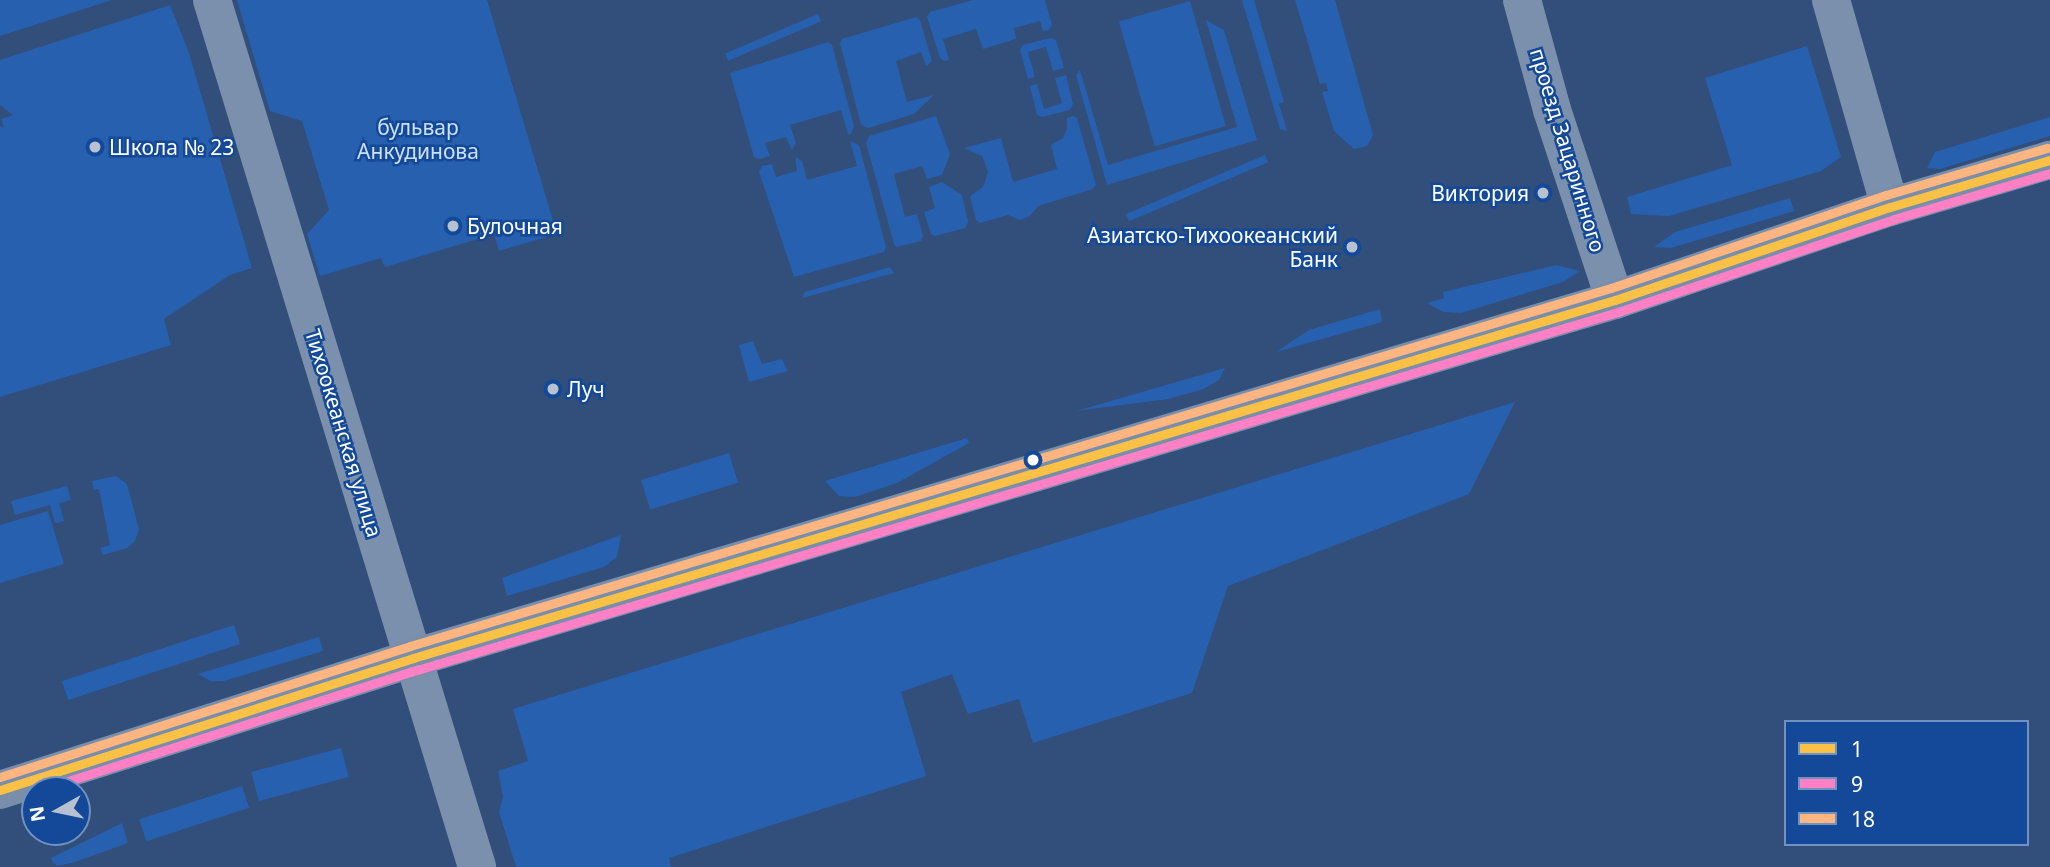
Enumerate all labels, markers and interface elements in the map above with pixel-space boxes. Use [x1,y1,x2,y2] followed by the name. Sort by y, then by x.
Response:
[1525,45,1611,255] street label: проезд Зацаринного
[357,114,479,164] park label: бульвар Анкудинова
[109,134,234,160] place label: Школа № 23
[87,139,103,155] marker: Школа № 23
[1431,180,1529,206] place label: Виктория
[1535,185,1551,201] marker: Виктория
[467,213,563,239] place label: Булочная
[445,218,461,234] marker: Булочная
[1087,222,1338,272] place label: Азиатско-Тихоокеанский Банк
[1344,239,1360,255] marker: Азиатско-Тихоокеанский Банк
[300,326,388,540] street label: Тихоокеанская улица
[567,376,605,402] place label: Луч
[545,381,561,397] marker: Луч
[1026,453,1040,467] unlabelled marker
[1784,720,2029,846] legend
[1851,735,1863,763] text: 1
[1851,770,1863,798] text: 9
[21,776,91,846] north arrow
[23,804,51,824] text: N
[1851,805,1875,833] text: 18

